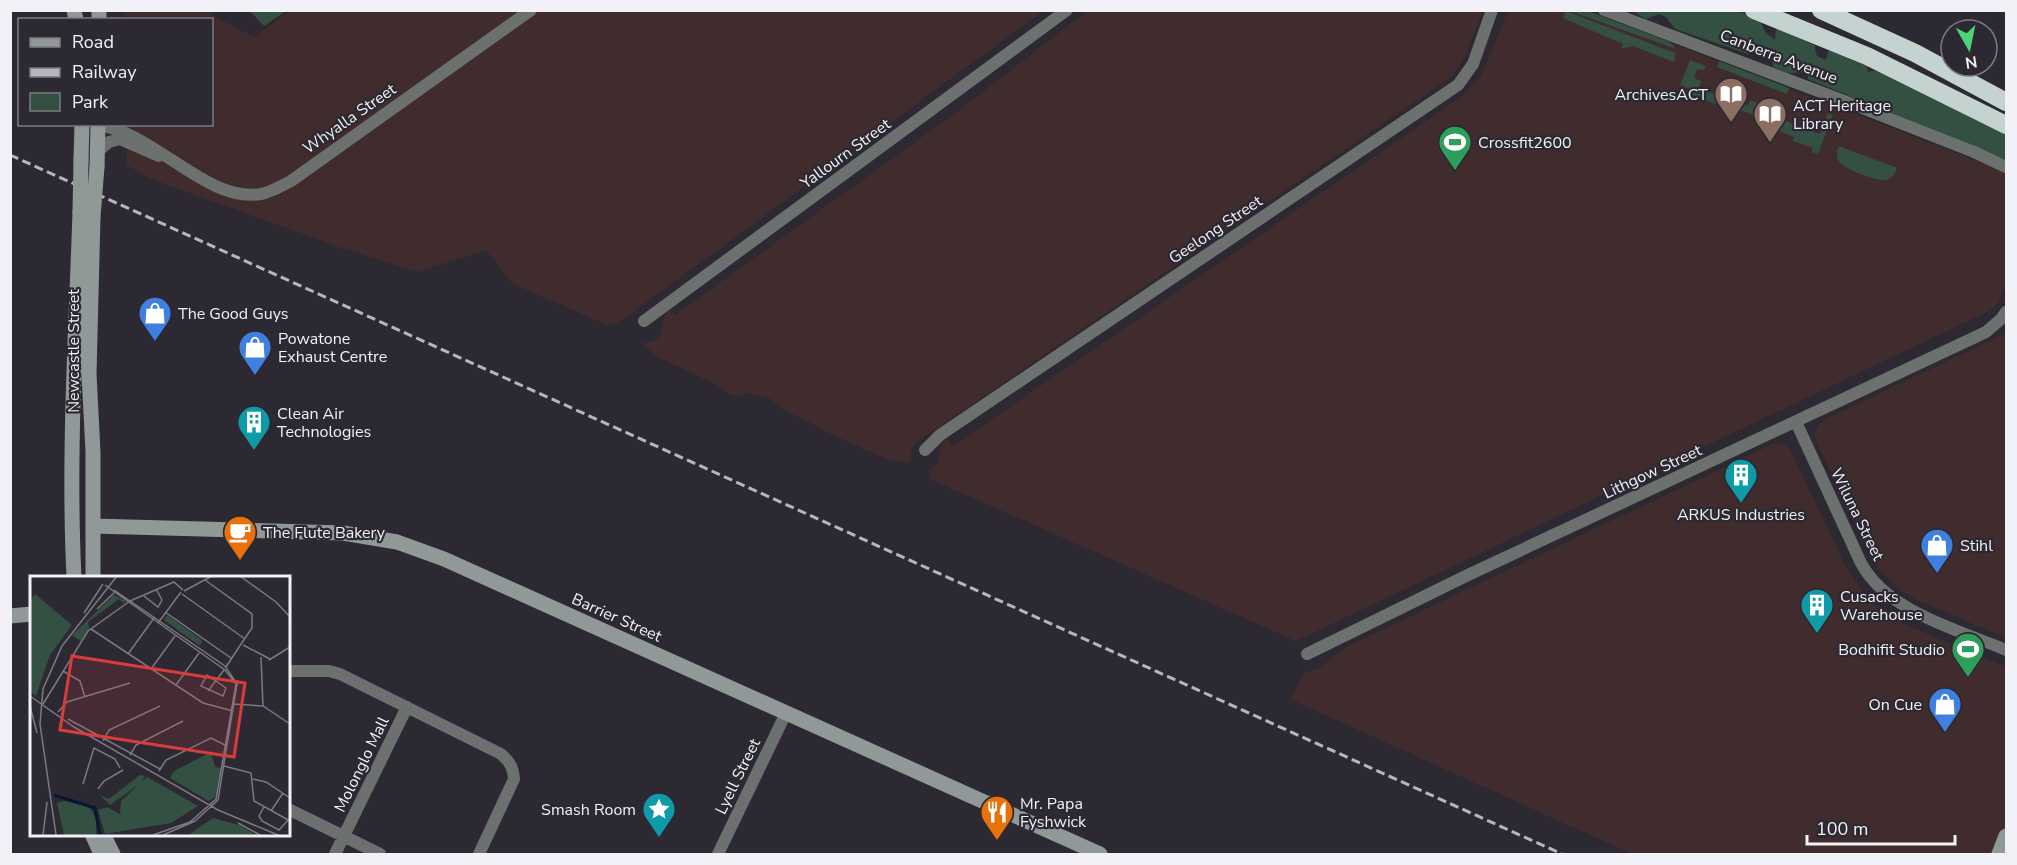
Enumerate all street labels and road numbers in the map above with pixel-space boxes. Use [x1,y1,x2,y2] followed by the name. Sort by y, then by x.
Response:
[1717,24,1841,89] street label: Canberra Avenue
[299,78,401,159] street label: Whyalla Street
[795,113,896,195] street label: Yallourn Street
[1164,190,1267,269] street label: Geelong Street
[63,289,85,413] street label: Newcastle Street
[1600,439,1706,504] street label: Lithgow Street
[1825,465,1889,565] street label: Wiluna Street
[568,588,665,648] street label: Barrier Street
[329,713,395,816] street label: Molonglo Mall
[710,734,766,818] street label: Lyell Street

